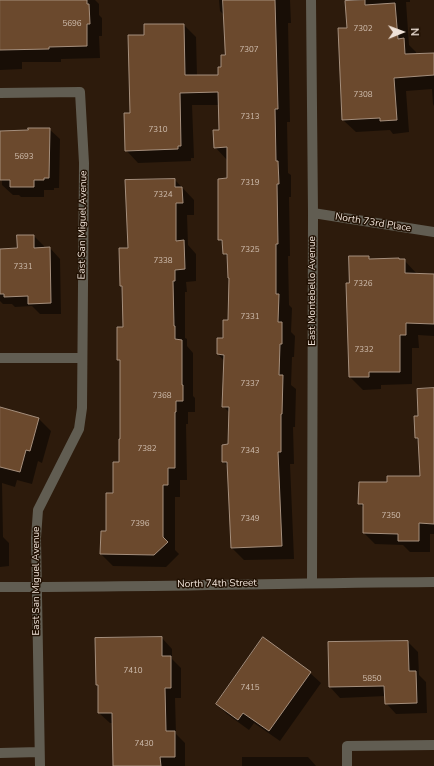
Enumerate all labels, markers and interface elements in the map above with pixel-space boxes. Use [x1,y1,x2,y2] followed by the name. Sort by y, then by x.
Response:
[382,12,422,52] north arrow
[62,19,82,29] house number: 5696
[353,24,373,34] house number: 7302
[407,28,422,36] text: N
[239,45,259,55] house number: 7307
[353,90,373,100] house number: 7308
[240,112,260,122] house number: 7313
[148,125,168,135] house number: 7310
[14,152,34,162] house number: 5693
[76,171,90,279] street label: East San Miguel Avenue
[240,178,260,188] house number: 7319
[153,190,173,200] house number: 7324
[334,211,412,235] street label: North 73rd Place
[307,236,319,346] street label: East Montebello Avenue
[240,245,260,255] house number: 7325
[153,256,173,266] house number: 7338
[13,262,33,272] house number: 7331
[353,279,373,289] house number: 7326
[240,312,260,322] house number: 7331
[354,345,374,355] house number: 7332
[240,379,260,389] house number: 7337
[152,391,172,401] house number: 7368
[137,444,157,454] house number: 7382
[240,446,260,456] house number: 7343
[381,511,401,521] house number: 7350
[240,514,260,524] house number: 7349
[130,519,150,529] house number: 7396
[31,527,43,635] street label: East San Miguel Avenue
[177,577,257,591] street label: North 74th Street
[123,666,143,676] house number: 7410
[362,674,382,684] house number: 5850
[240,683,260,693] house number: 7415
[134,739,154,749] house number: 7430

